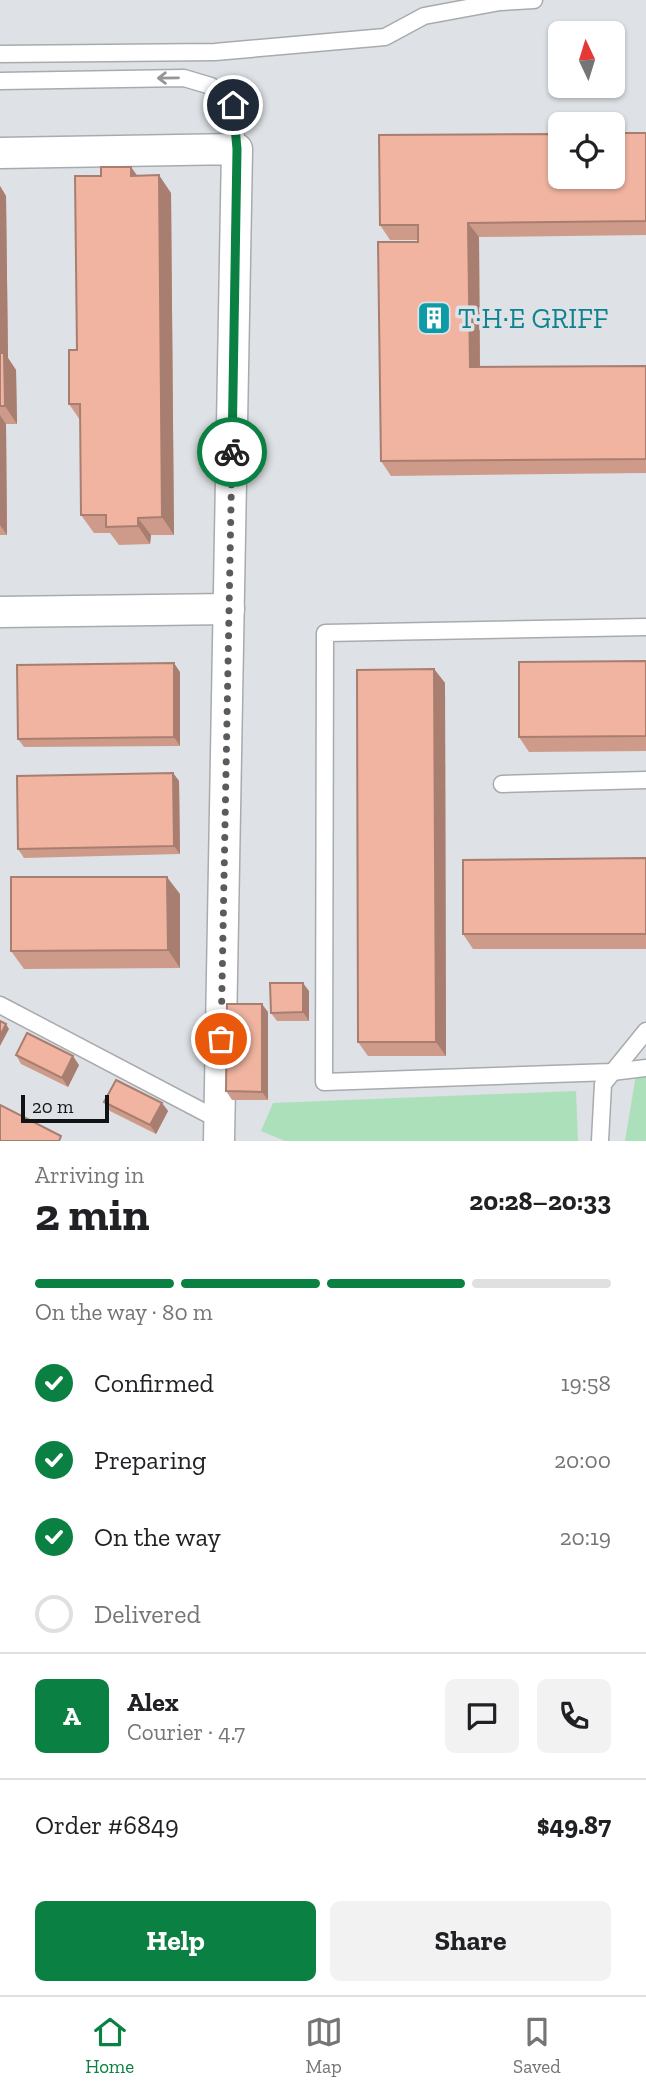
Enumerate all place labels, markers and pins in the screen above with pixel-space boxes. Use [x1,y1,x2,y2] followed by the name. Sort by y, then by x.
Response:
[203,75,263,135] pin
[415,299,453,337] building icon: T·H·E GRIFF
[458,302,608,335] place label: T·H·E GRIFF
[191,1009,251,1069] pin

